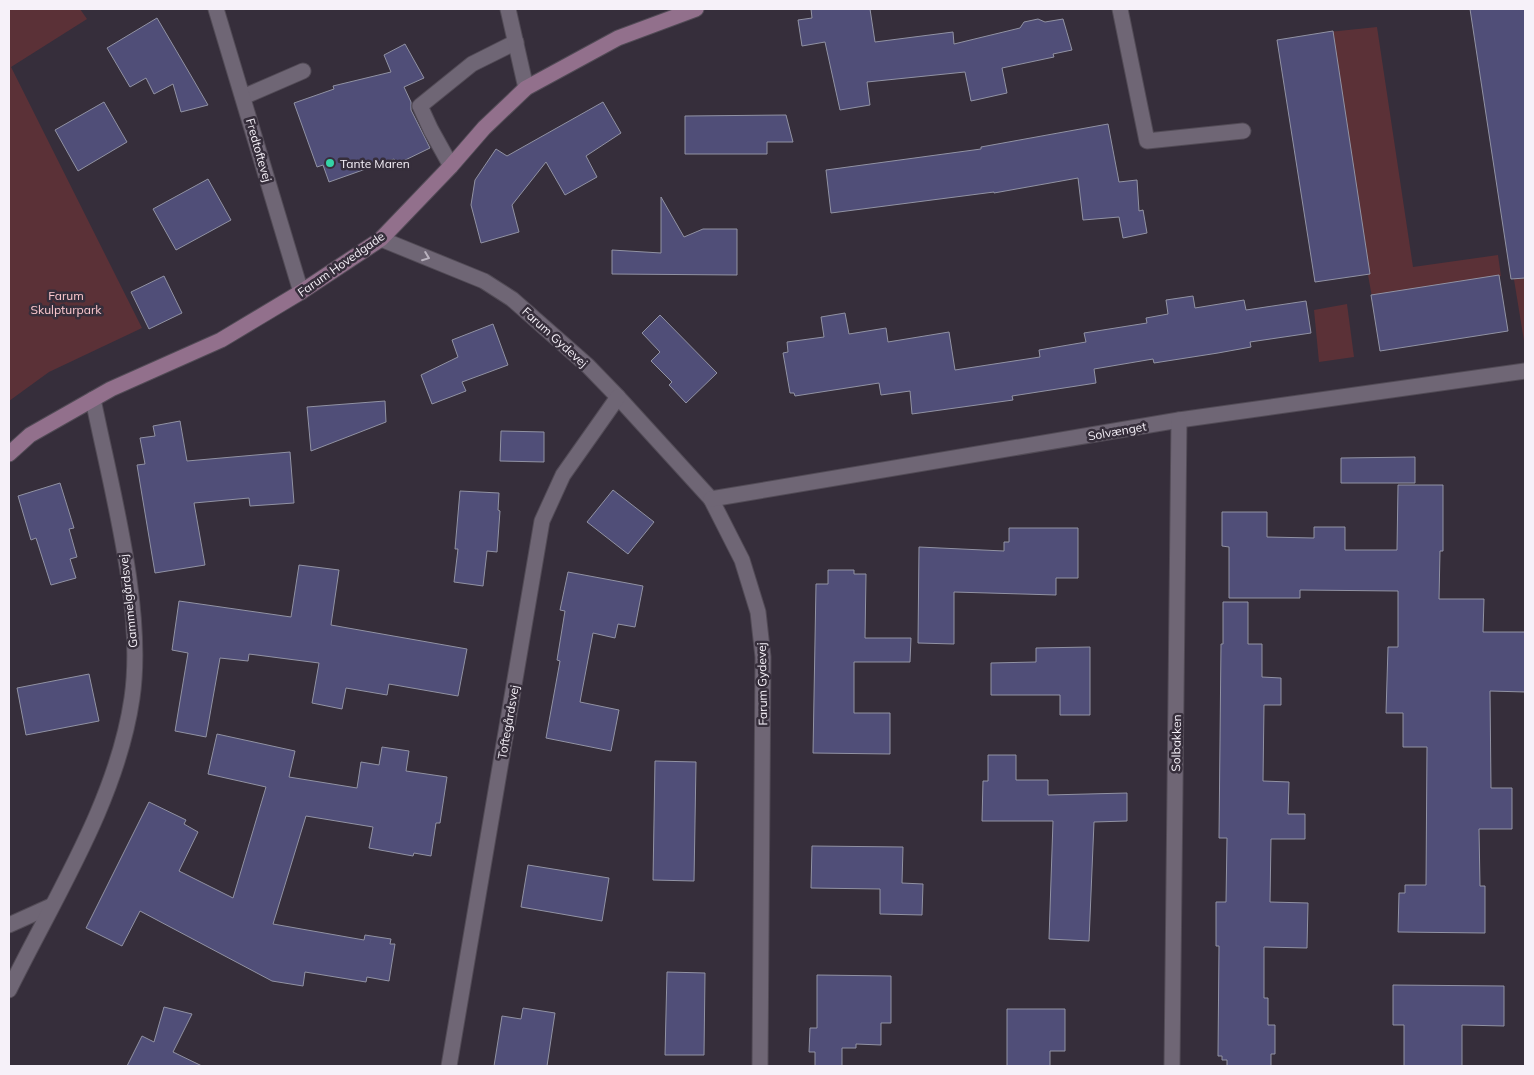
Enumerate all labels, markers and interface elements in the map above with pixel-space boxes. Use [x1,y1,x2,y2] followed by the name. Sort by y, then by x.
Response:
[243,116,275,184] street label: Fredtoftevej
[340,156,410,171] place label: Tante Maren
[324,157,336,169] marker: Tante Maren
[295,228,387,300] street label: Farum Hovedgade
[421,251,430,261] one-way arrow
[31,288,102,317] park label: Farum Skulpturpark
[519,304,591,370] street label: Farum Gydevej
[1087,418,1147,444] street label: Solvænget
[116,553,140,648] street label: Gammelgårdsvej
[754,642,770,726] street label: Farum Gydevej
[494,684,522,760] street label: Toftegårdsvej
[1168,714,1184,772] street label: Solbakken

